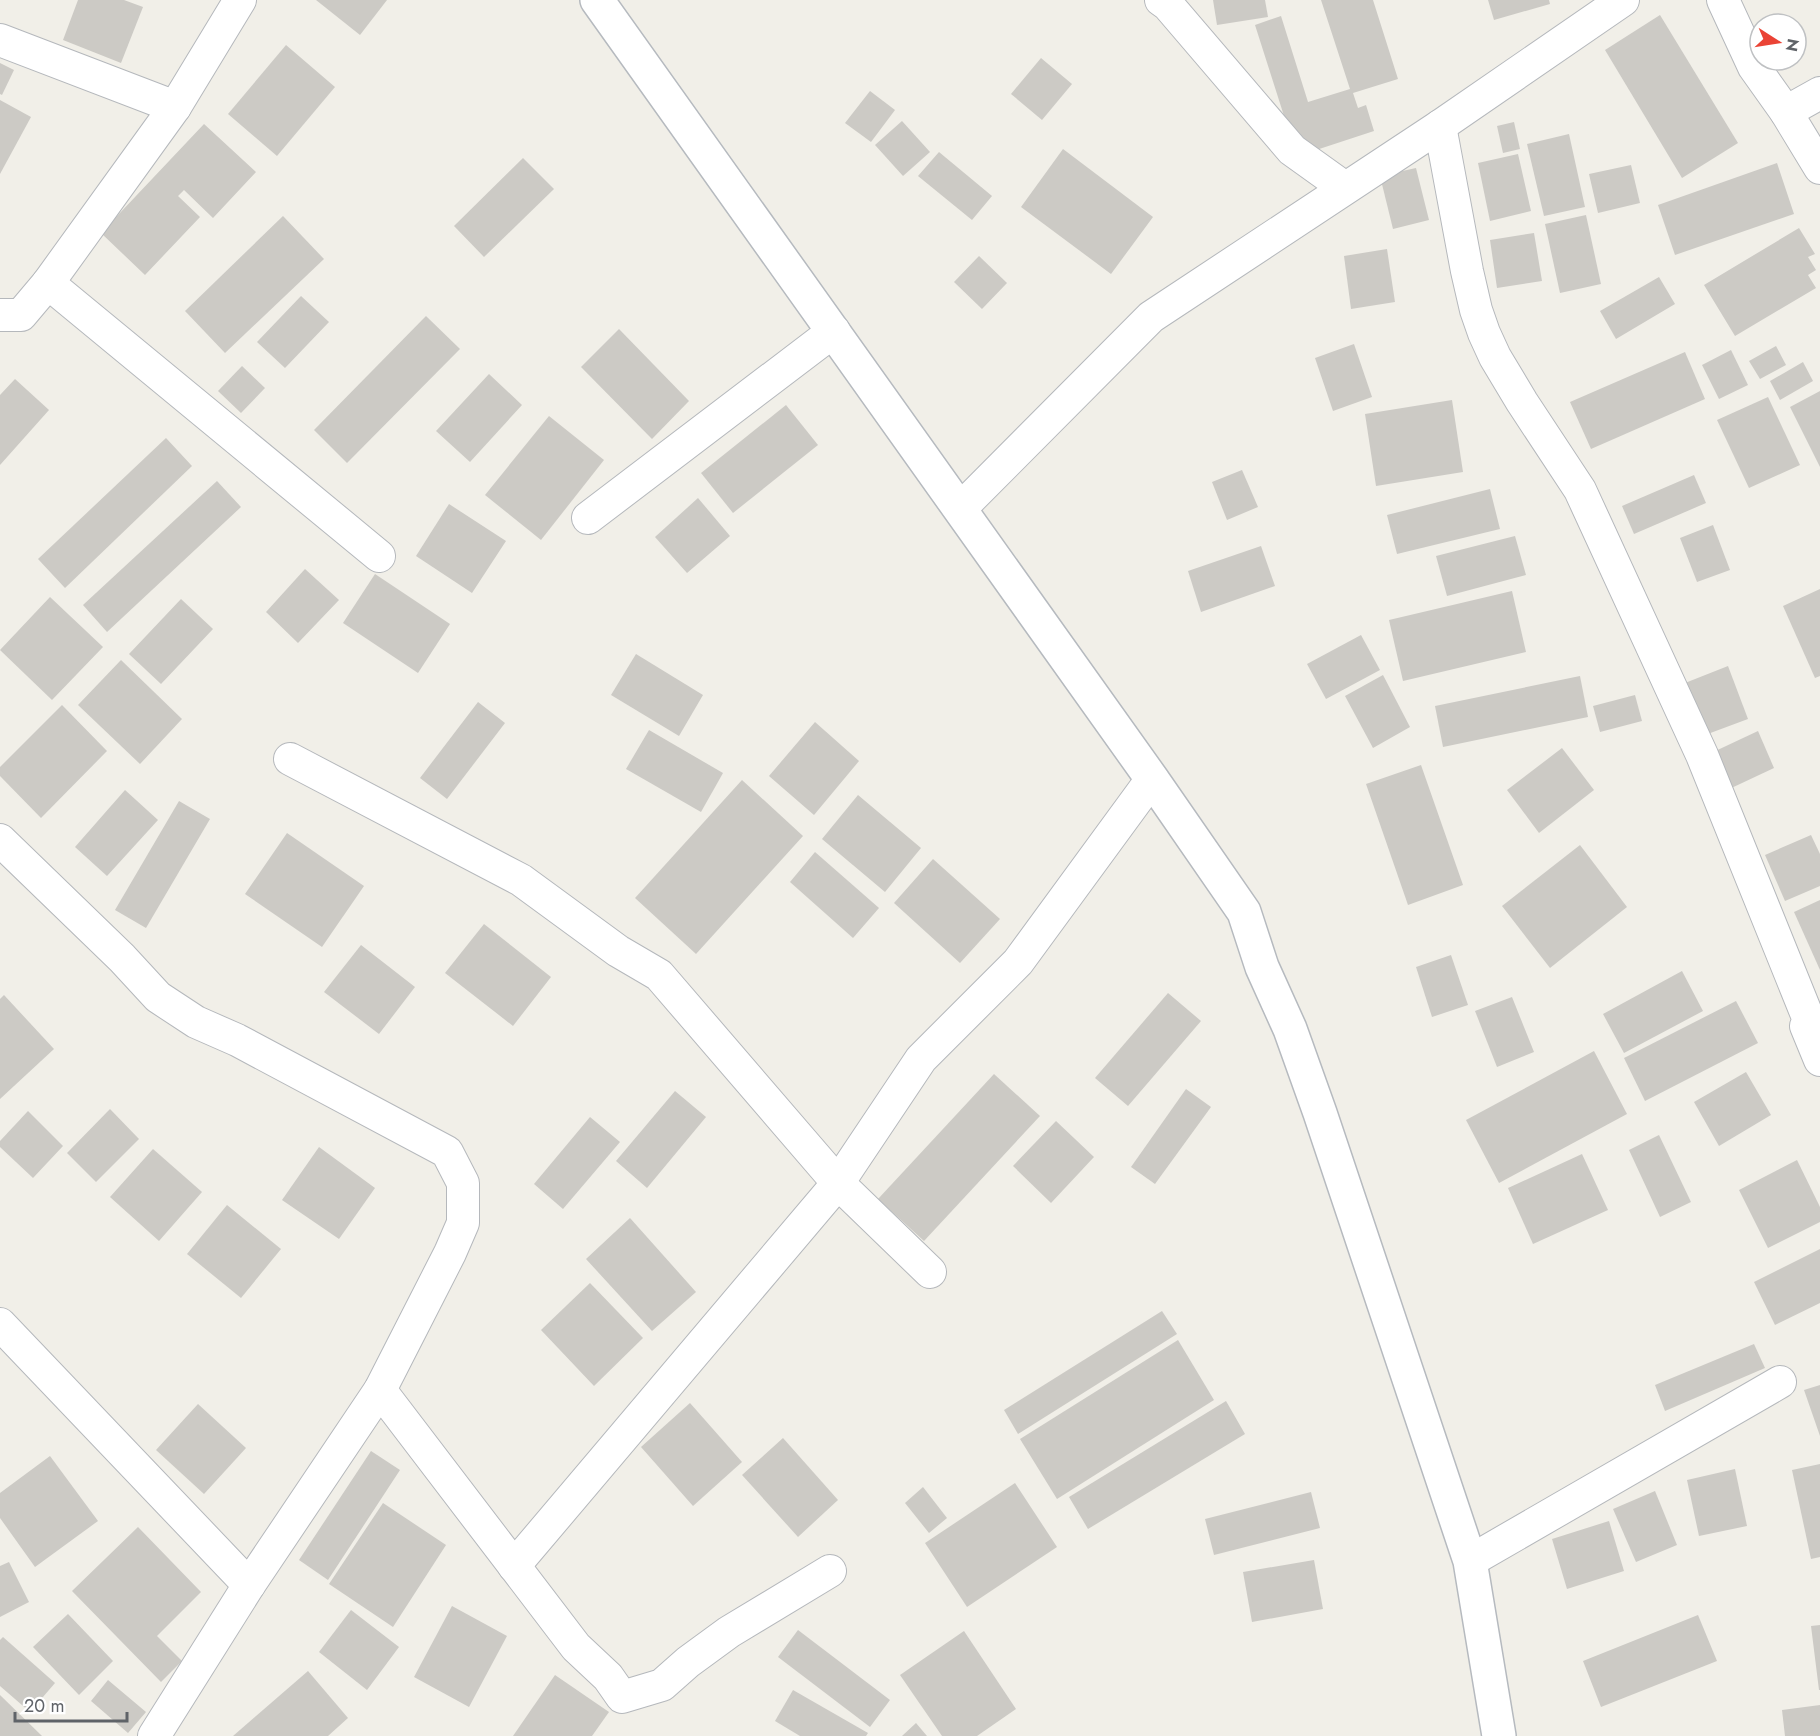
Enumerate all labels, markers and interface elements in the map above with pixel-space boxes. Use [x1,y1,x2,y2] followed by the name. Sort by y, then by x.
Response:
[1748,12,1808,72] north arrow
[1780,36,1805,54] text: N
[15,1685,128,1723] scale bar
[24,1693,64,1719] text: 20 m

